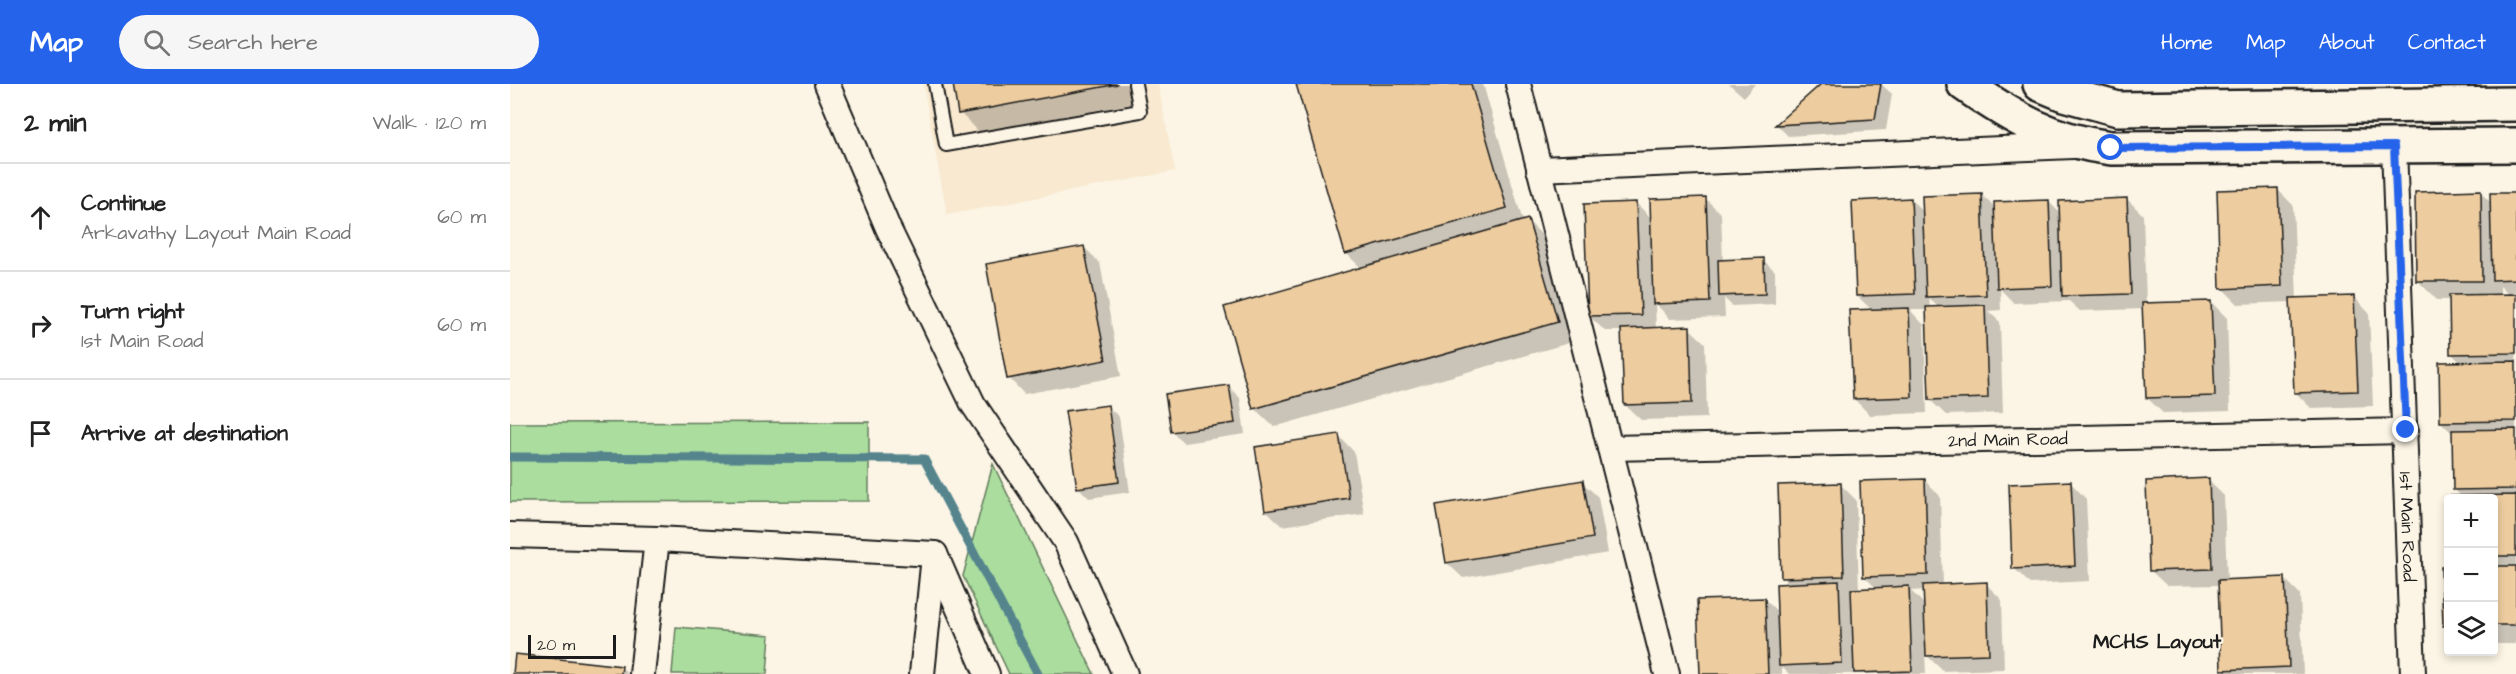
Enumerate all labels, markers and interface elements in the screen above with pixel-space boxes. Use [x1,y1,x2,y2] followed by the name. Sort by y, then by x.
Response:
[119,15,539,69] search box
[30,23,83,62] text: Map
[140,26,173,59] icon: search
[188,27,318,58] text: Search here
[2161,28,2213,57] text: Home
[2246,28,2286,57] text: Map
[2319,28,2375,57] text: About
[2408,28,2486,57] text: Contact
[24,105,86,141] text: 2 min
[373,109,486,137] text: Walk · 120 m
[2097,134,2123,160] route start
[81,188,166,219] text: Continue
[24,201,57,234] icon: ahead
[437,203,486,231] text: 60 m
[81,219,351,247] text: Arkavathy Layout Main Road
[81,296,184,327] text: Turn right
[24,309,57,342] icon: right
[437,311,486,339] text: 60 m
[81,327,203,355] text: 1st Main Road
[2392,416,2418,442] route end
[24,417,57,450] icon: arrive
[81,418,288,449] text: Arrive at destination
[1948,426,2068,454] street label: 2nd Main Road
[2393,471,2422,582] street label: 1st Main Road
[2444,494,2498,656] map controls
[2444,494,2498,548] button: +
[2444,548,2498,602] button: −
[2444,602,2498,656] button: layers
[2093,628,2222,657] district label: MCHS Layout
[528,632,616,660] scale bar
[537,634,575,656] text: 20 m

